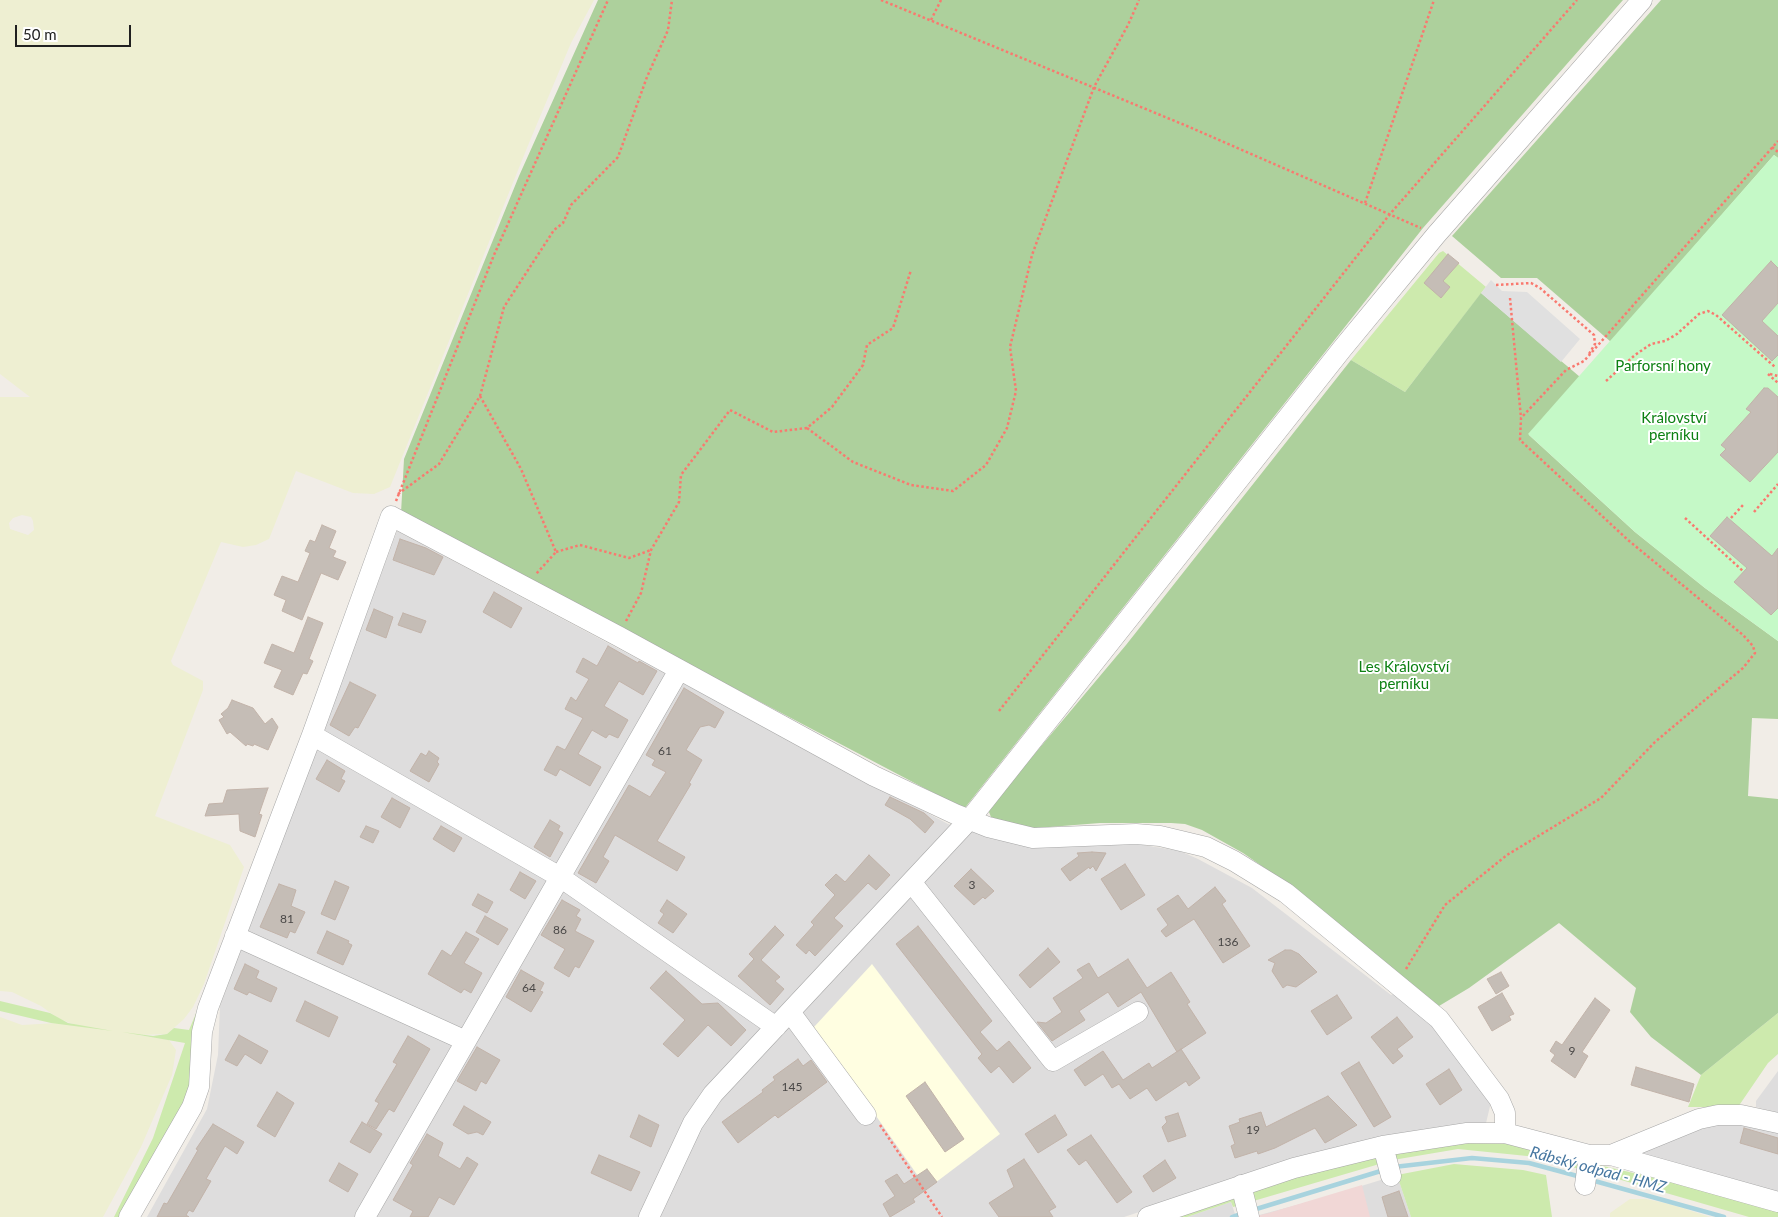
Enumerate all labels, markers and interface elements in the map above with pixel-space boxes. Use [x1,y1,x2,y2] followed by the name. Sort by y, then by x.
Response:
[18,15,134,47] scale bar
[23,25,57,43] text: 50 m
[1615,357,1711,375] park label: Parforsní hony
[1641,409,1707,444] park label: Království perníku
[1359,658,1449,693] park label: Les Království perníku
[658,744,672,758] house number: 61
[969,878,975,892] house number: 3
[280,912,294,926] house number: 81
[553,923,567,937] house number: 86
[1218,935,1238,949] house number: 136
[522,981,536,995] house number: 64
[1569,1044,1575,1058] house number: 9
[782,1080,802,1094] house number: 145
[1246,1123,1260,1137] house number: 19
[1528,1143,1668,1197] water label: Rábský odpad - HMZ

